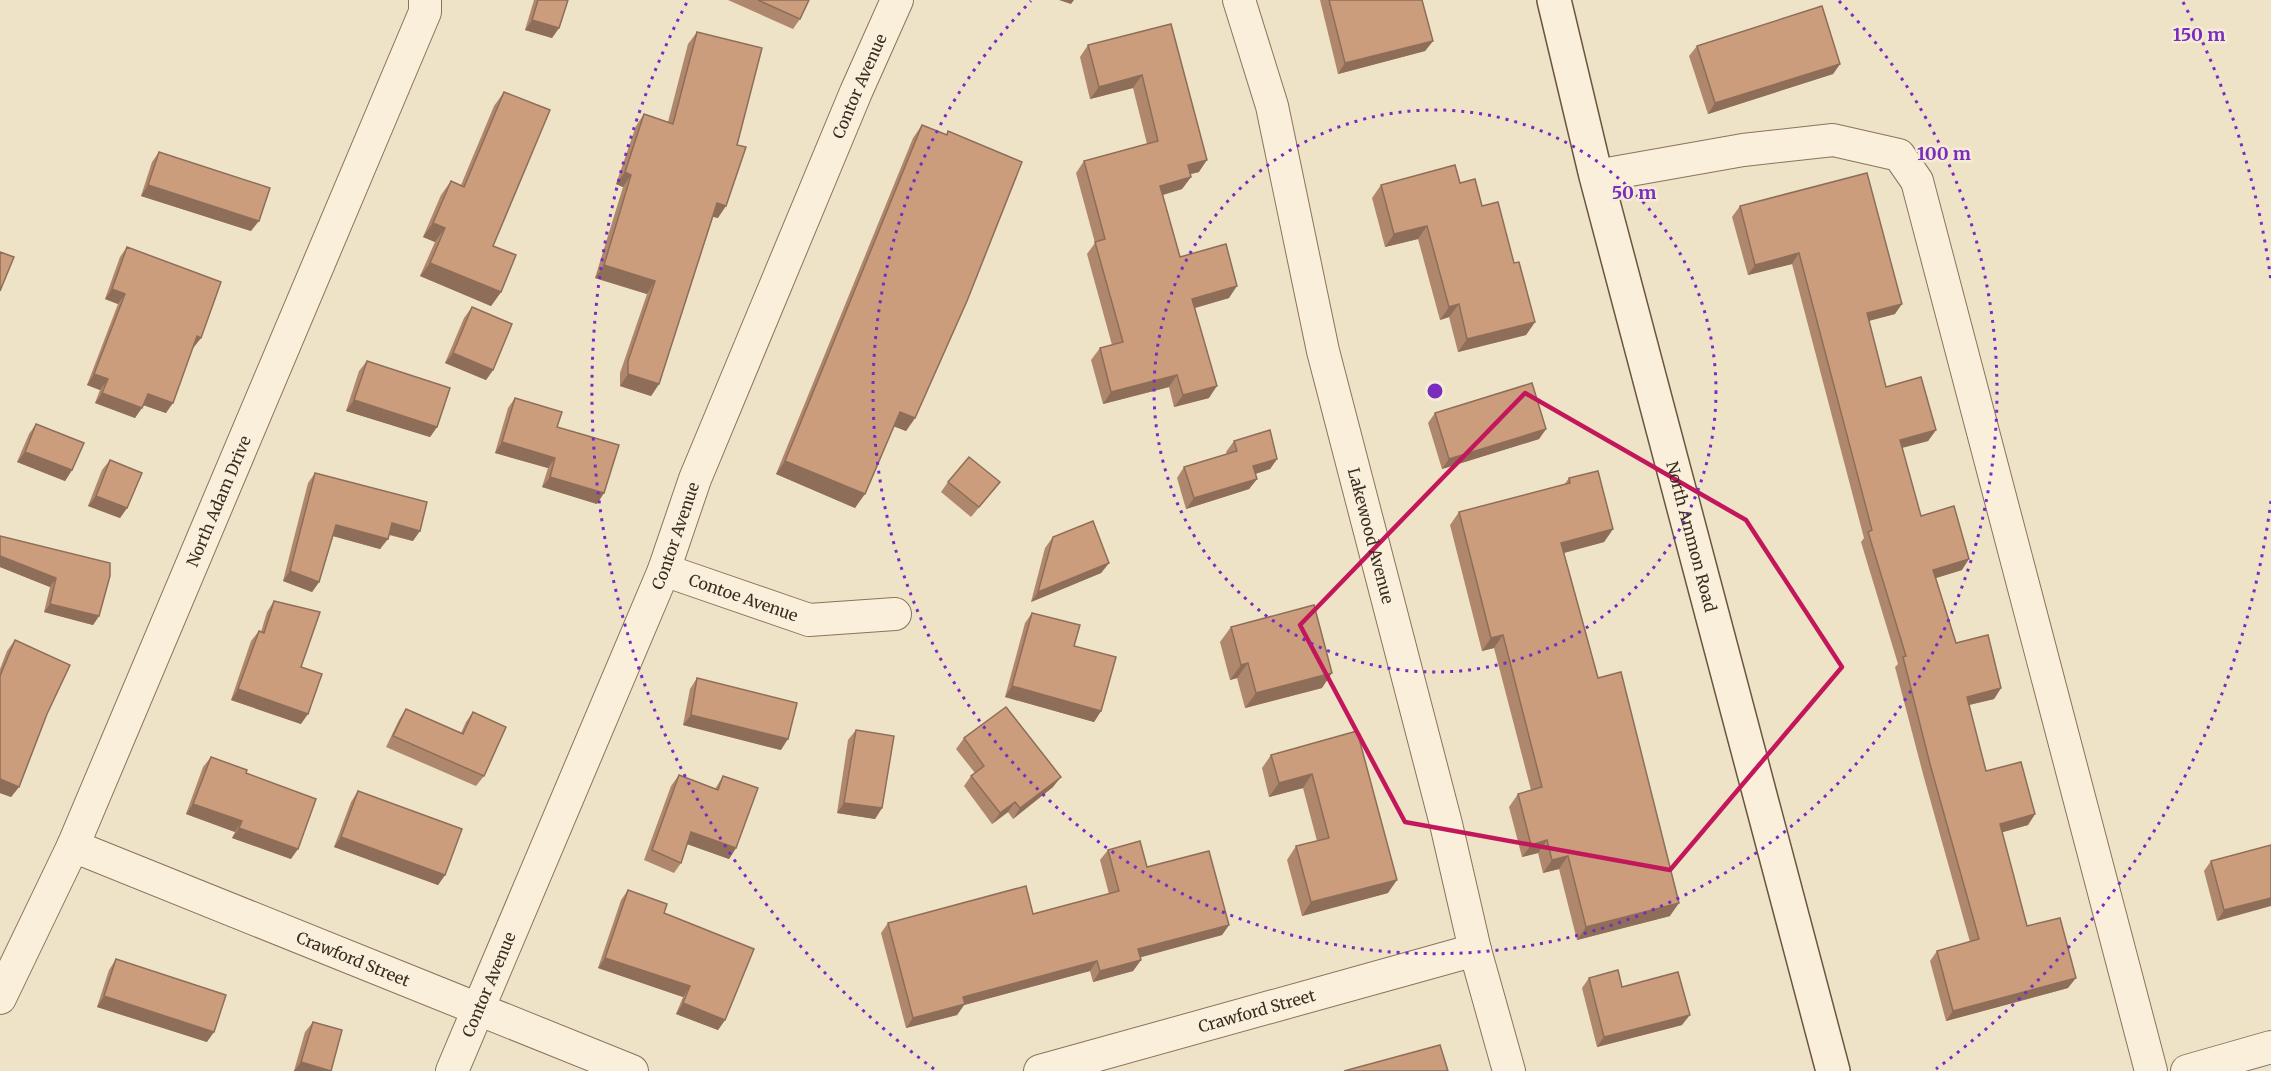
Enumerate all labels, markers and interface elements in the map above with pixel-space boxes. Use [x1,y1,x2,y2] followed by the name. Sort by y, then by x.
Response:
[2173,23,2225,46] text: 150 m
[828,31,891,142] street label: Contor Avenue
[1917,142,1971,165] text: 100 m
[1612,181,1656,204] text: 50 m
[1425,381,1445,401] centre of rings
[182,433,255,570] street label: North Adam Drive
[1662,459,1721,614] street label: North Ammon Road
[1344,465,1398,606] street label: Lakewood Avenue
[647,480,703,592] street label: Contor Avenue
[686,569,801,625] street label: Contoe Avenue
[294,927,414,991] street label: Crawford Street
[458,929,520,1040] street label: Contor Avenue
[1196,985,1318,1036] street label: Crawford Street

